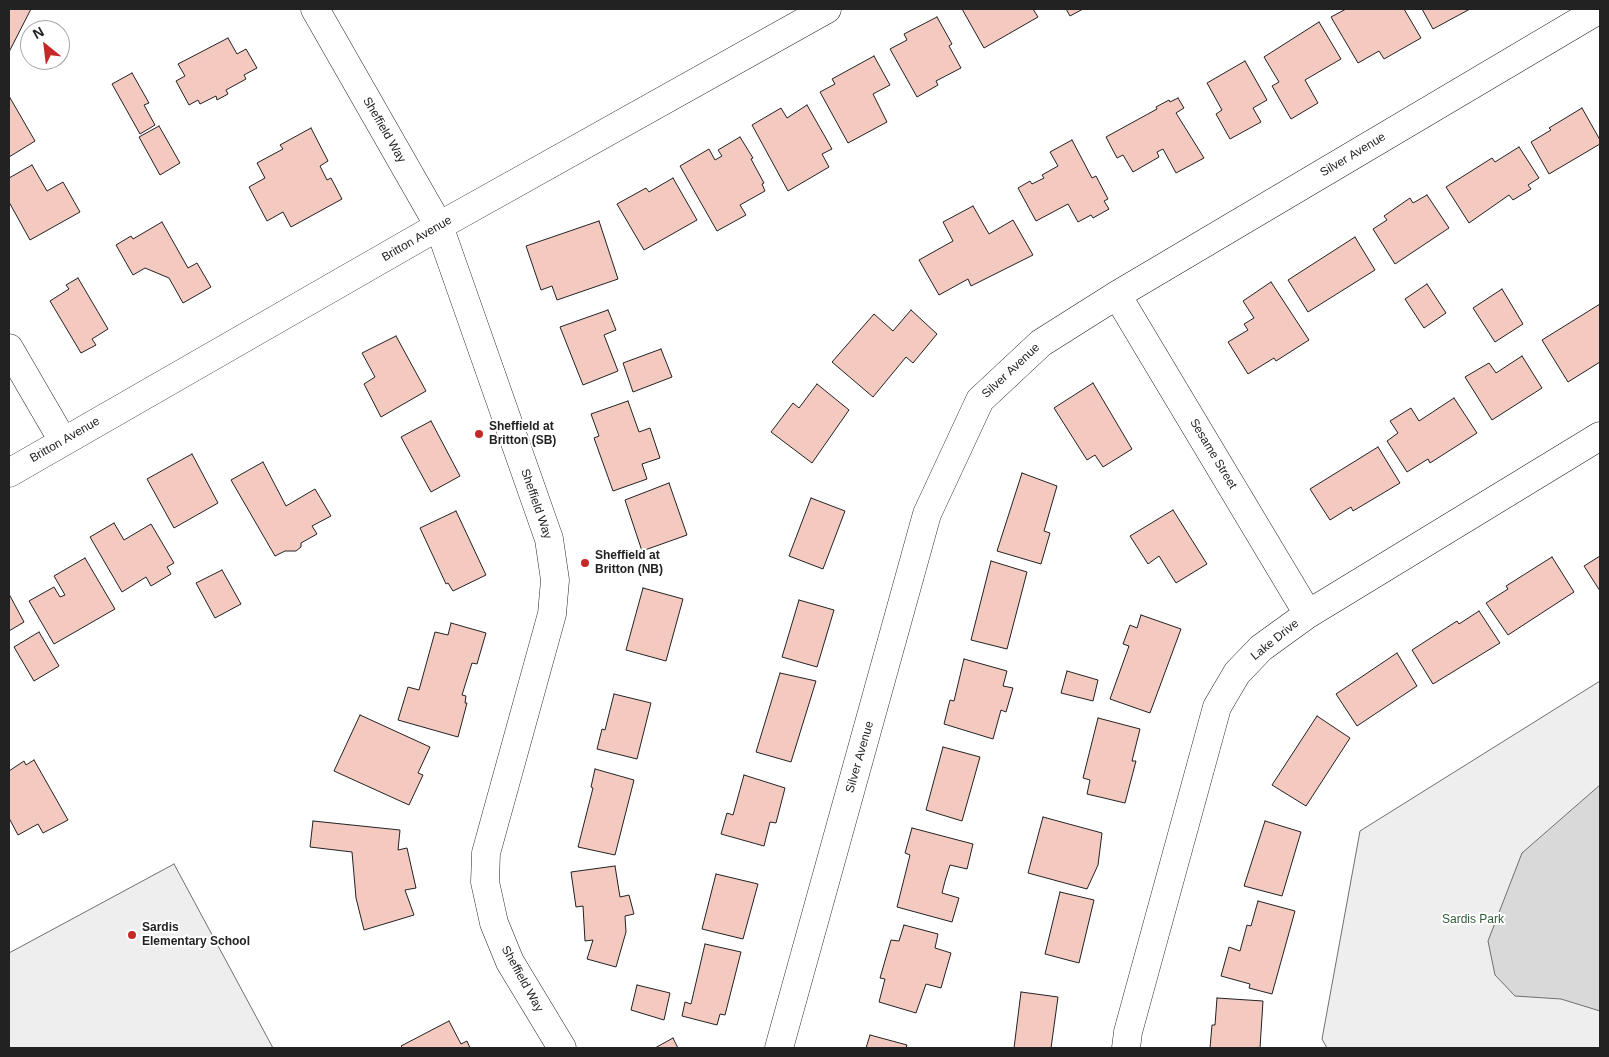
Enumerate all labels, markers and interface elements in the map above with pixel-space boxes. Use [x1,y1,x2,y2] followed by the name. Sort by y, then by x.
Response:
[20,20,70,70] north arrow
[30,23,47,42] text: N
[359,95,409,165] street label: Sheffield Way
[1318,130,1388,180] street label: Silver Avenue
[379,213,455,265] street label: Britton Avenue
[979,341,1043,401] street label: Silver Avenue
[27,414,103,466] street label: Britton Avenue
[1186,416,1240,492] street label: Sesame Street
[489,420,556,448] place label: Sheffield at Britton (SB)
[473,428,485,440] marker: Sheffield at Britton (SB)
[517,467,555,541] street label: Sheffield Way
[595,549,663,577] place label: Sheffield at Britton (NB)
[579,557,591,569] marker: Sheffield at Britton (NB)
[1248,616,1302,664] street label: Lake Drive
[843,720,877,794] street label: Silver Avenue
[1442,913,1504,927] park label: Sardis Park
[142,921,250,949] place label: Sardis Elementary School
[126,929,138,941] marker: Sardis Elementary School
[498,943,546,1015] street label: Sheffield Way

